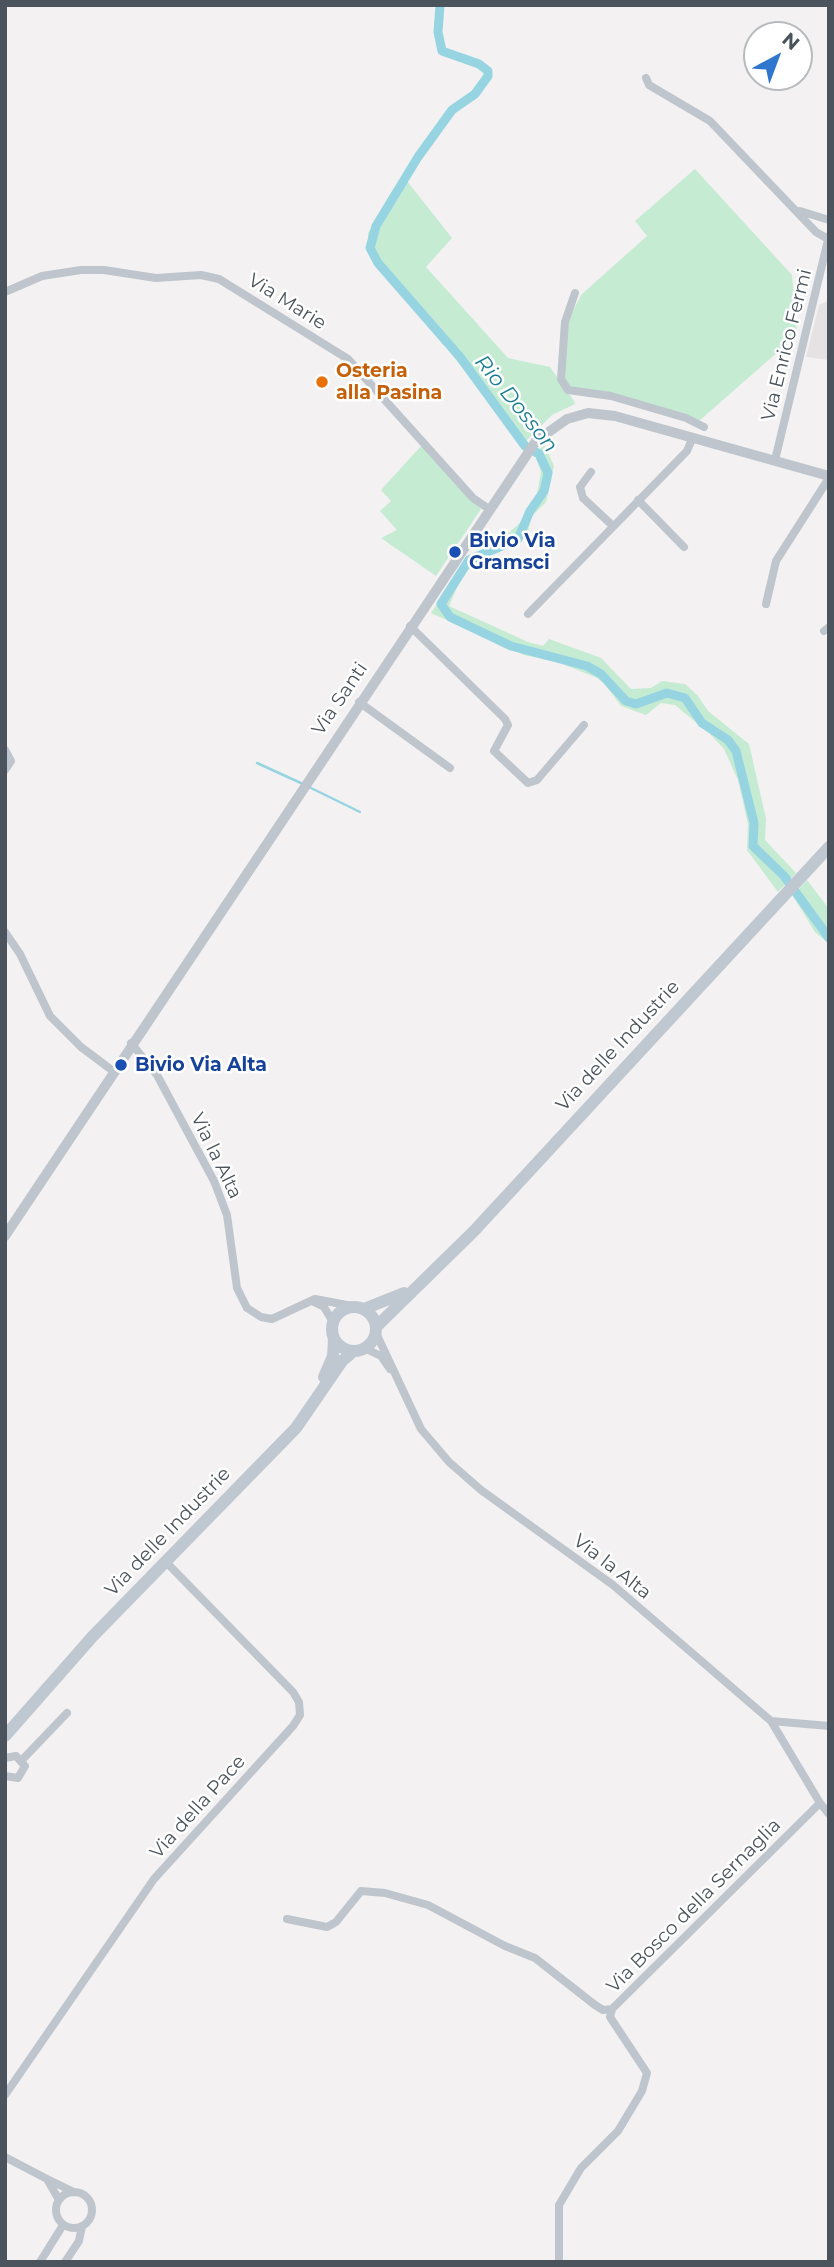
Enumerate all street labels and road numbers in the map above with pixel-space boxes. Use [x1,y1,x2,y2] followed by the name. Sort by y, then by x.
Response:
[757,267,817,423] street label: Via Enrico Fermi
[244,269,330,335] street label: Via Marie
[307,658,373,740] street label: Via Santi
[552,976,684,1116] street label: Via delle Industrie
[185,1109,247,1203] street label: Via la Alta
[101,1463,235,1601] street label: Via delle Industrie
[568,1529,656,1605] street label: Via la Alta
[146,1750,250,1864] street label: Via della Pace
[602,1814,786,1998] street label: Via Bosco della Sernaglia

